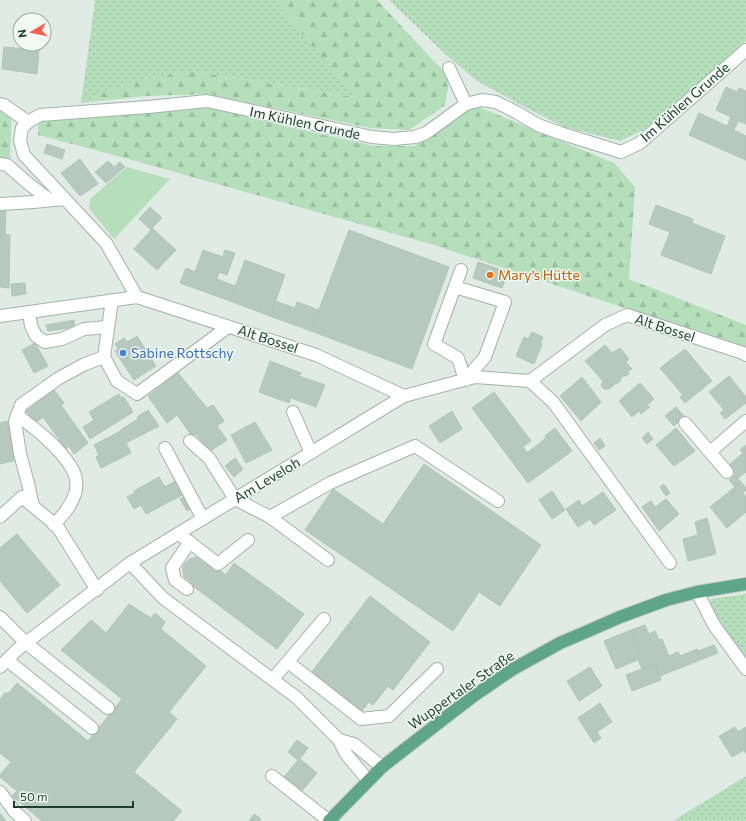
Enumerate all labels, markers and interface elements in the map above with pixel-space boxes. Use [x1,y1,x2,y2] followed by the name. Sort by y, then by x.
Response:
[12,12,52,52] north arrow
[15,29,29,39] text: N
[637,58,733,145] street label: Im Kühlen Grunde
[248,102,362,143] street label: Im Kühlen Grunde
[498,266,580,283] place label: Mary’s Hütte
[485,270,495,280] marker: Mary’s Hütte
[633,310,698,345] street label: Alt Bossel
[236,321,301,356] street label: Alt Bossel
[131,344,234,361] place label: Sabine Rottschy
[118,348,128,358] marker: Sabine Rottschy
[231,453,303,506] street label: Am Leveloh
[404,647,517,733] street label: Wuppertaler Straße
[14,783,133,809] scale bar
[20,789,48,803] text: 50 m

